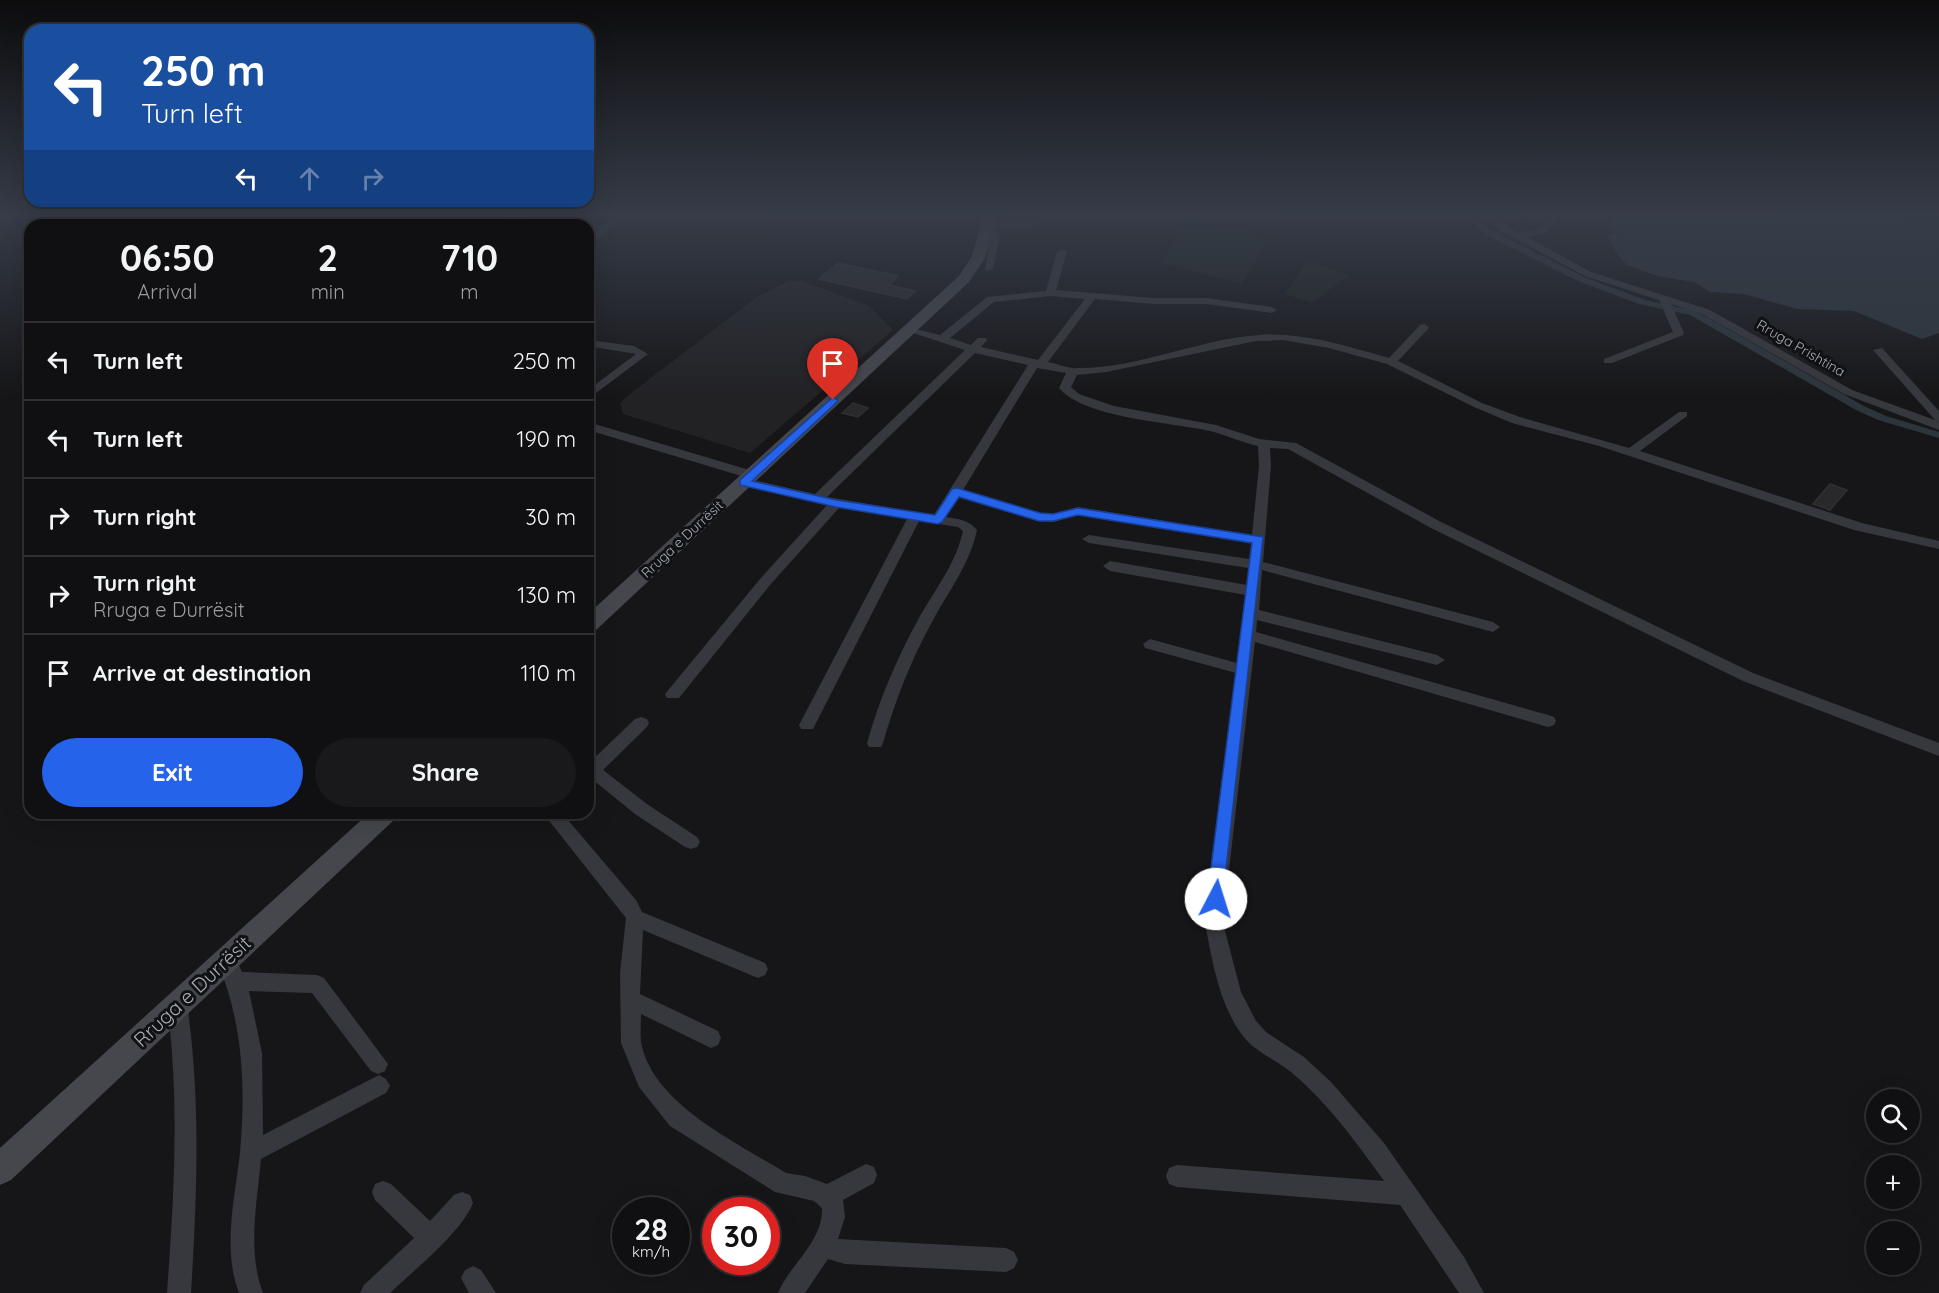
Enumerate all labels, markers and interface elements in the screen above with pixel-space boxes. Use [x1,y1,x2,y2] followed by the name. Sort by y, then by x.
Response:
[141,44,265,97] text: 250 m
[42,48,120,126] icon: left
[141,96,243,130] text: Turn left
[230,162,263,195] icon: left
[293,162,326,195] icon: ahead
[356,162,389,195] icon: right
[120,235,215,280] text: 06:50
[317,235,338,280] text: 2
[441,235,498,280] text: 710
[137,279,197,304] text: Arrival
[311,279,345,304] text: min
[460,279,478,304] text: m
[1754,315,1848,381] street label: Rruga Prishtina
[807,338,858,400] pin
[42,345,75,378] icon: left
[93,347,183,375] text: Turn left
[513,347,576,375] text: 250 m
[816,347,849,380] icon: arrive
[42,423,75,456] icon: left
[93,425,183,453] text: Turn left
[516,425,576,453] text: 190 m
[637,496,727,582] street label: Rruga e Durrësit
[42,501,75,534] icon: right
[93,503,197,531] text: Turn right
[525,503,576,531] text: 30 m
[93,569,197,597] text: Turn right
[42,579,75,612] icon: right
[517,581,576,609] text: 130 m
[93,597,244,622] text: Rruga e Durrësit
[42,657,75,690] icon: arrive
[93,659,311,687] text: Arrive at destination
[521,659,576,687] text: 110 m
[42,738,303,807] button: Exit
[315,738,576,807] button: Share
[1184,867,1248,931] position arrow
[128,930,256,1052] street label: Rruga e Durrësit
[1866,1089,1920,1275] map controls
[1866,1089,1920,1143] button: search
[1866,1155,1920,1209] button: +
[702,1197,780,1275] speed limit sign: 30
[634,1210,668,1248] text: 28
[1866,1221,1920,1275] button: −
[632,1242,670,1261] text: km/h

